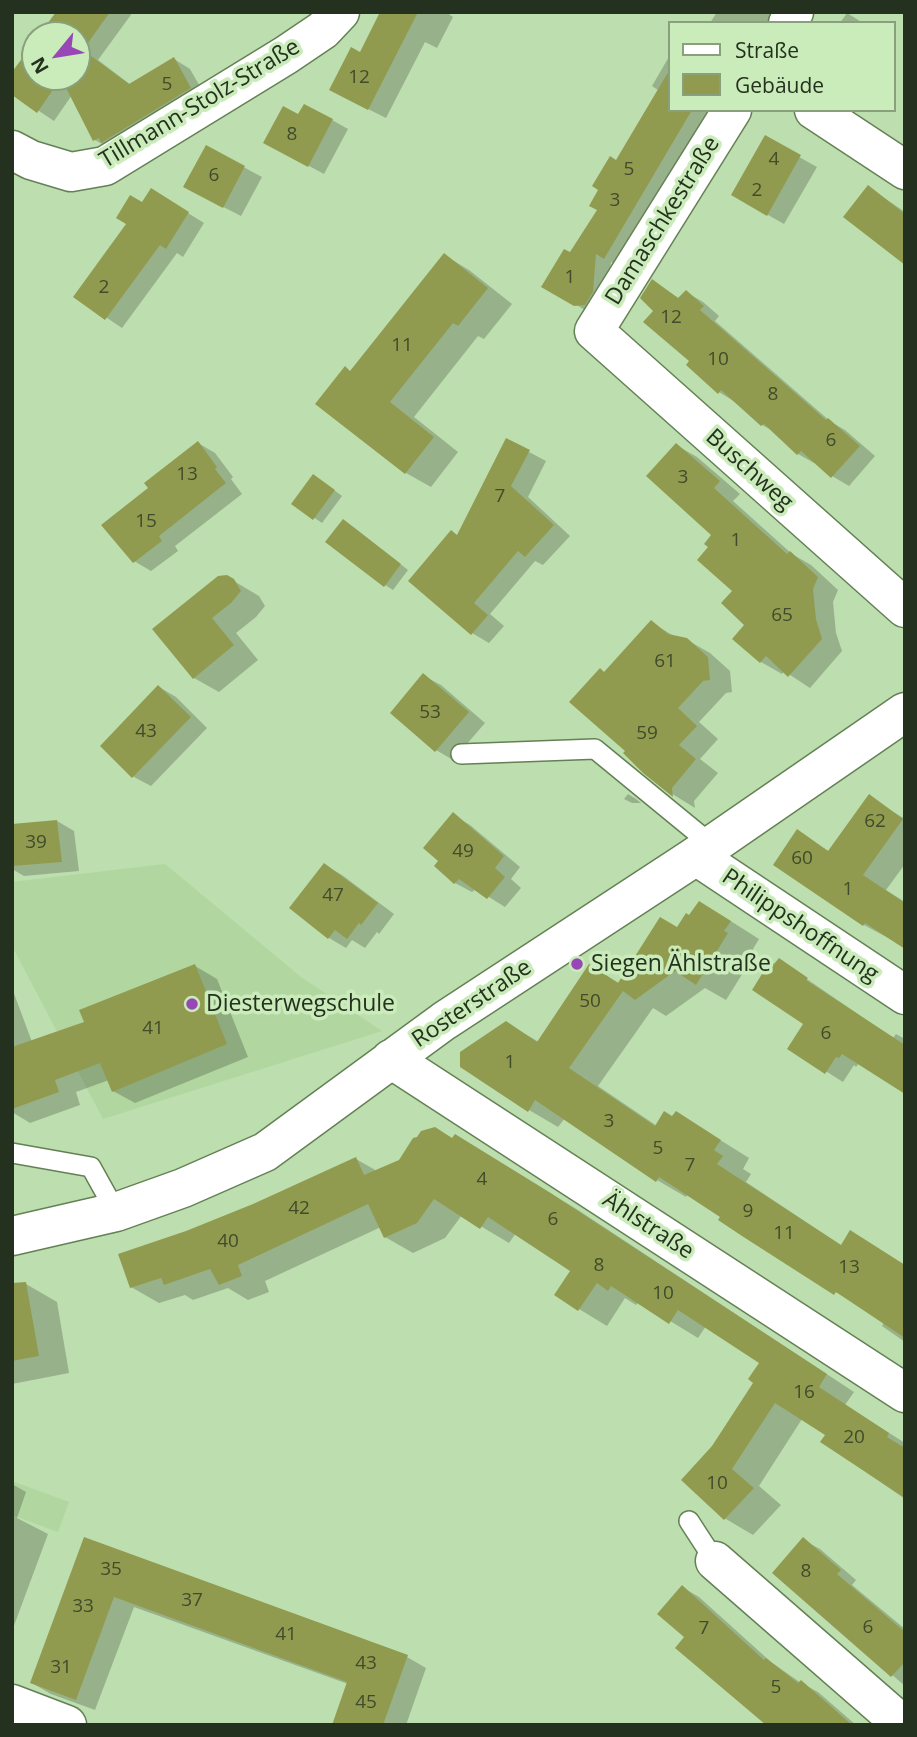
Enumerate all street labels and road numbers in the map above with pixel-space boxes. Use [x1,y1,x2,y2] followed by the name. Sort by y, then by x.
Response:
[95,33,305,175] street label: Tillmann-Stolz-Straße
[600,132,726,310] street label: Damaschkestraße
[700,424,798,516] street label: Buschweg
[717,863,883,989] street label: Philippshoffnung
[407,954,537,1054] street label: Rosterstraße
[597,1186,699,1266] street label: Ählstraße

